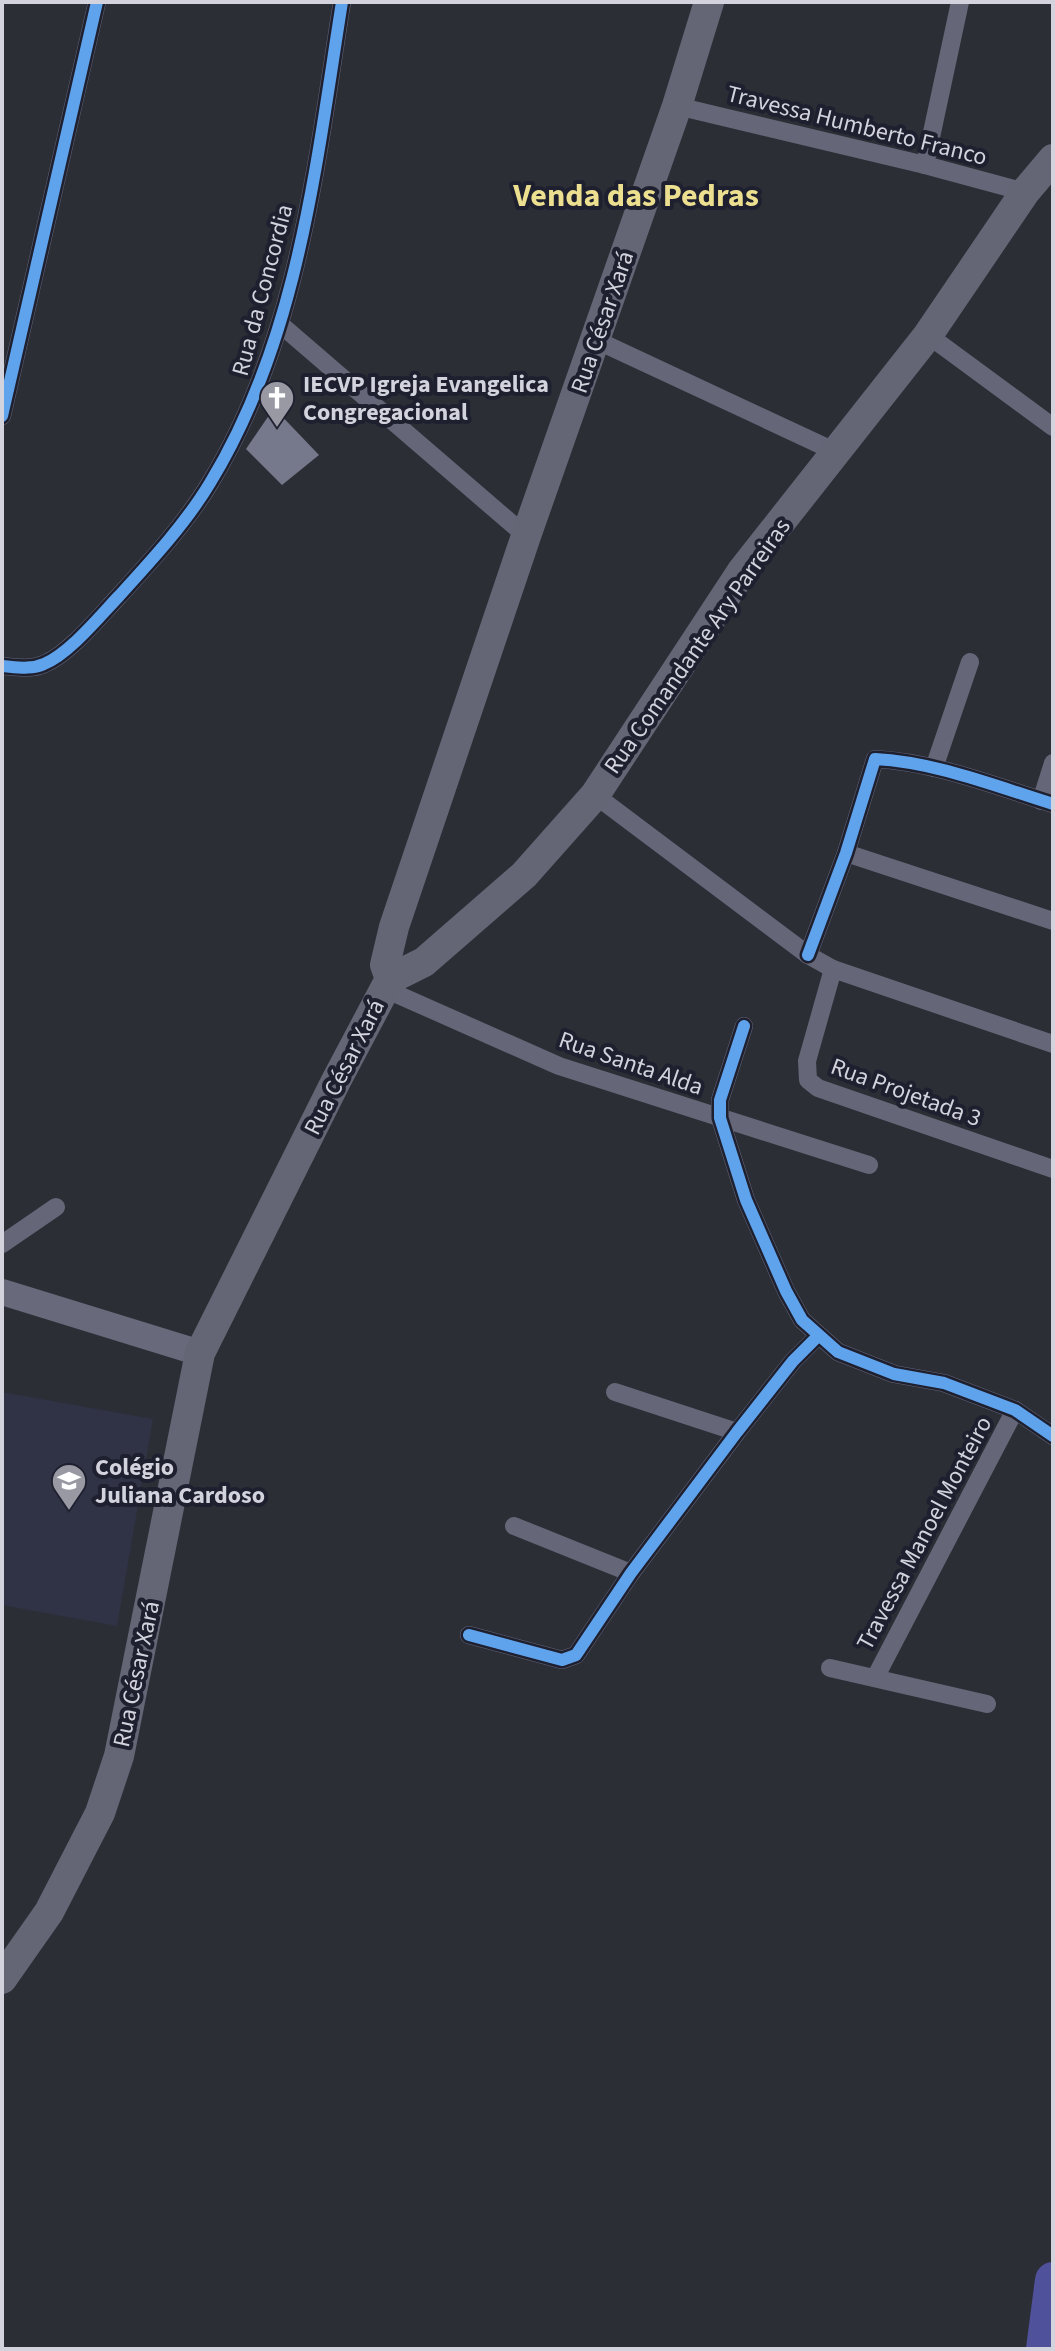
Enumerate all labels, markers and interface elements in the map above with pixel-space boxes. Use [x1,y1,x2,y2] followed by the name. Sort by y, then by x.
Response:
[723,76,991,175] street label: Travessa Humberto Franco
[512,173,759,219] district label: Venda das Pedras
[223,200,302,380] street label: Rua da Concordia
[562,246,643,398] street label: Rua César Xará
[303,367,549,430] place label: IECVP Igreja Evangelica Congregacional
[258,379,296,429] church icon: IECVP Igreja Evangelica Congregacional
[596,511,799,781] street label: Rua Comandante Ary Parreiras
[295,993,394,1141] street label: Rua César Xará
[554,1022,708,1105] street label: Rua Santa Alda
[826,1049,986,1136] street label: Rua Projetada 3
[848,1410,1001,1656] street label: Travessa Manoel Monteiro
[95,1450,265,1513] place label: Colégio Juliana Cardoso
[50,1462,88,1512] school or university icon: Colégio Juliana Cardoso
[104,1598,169,1750] street label: Rua César Xará

